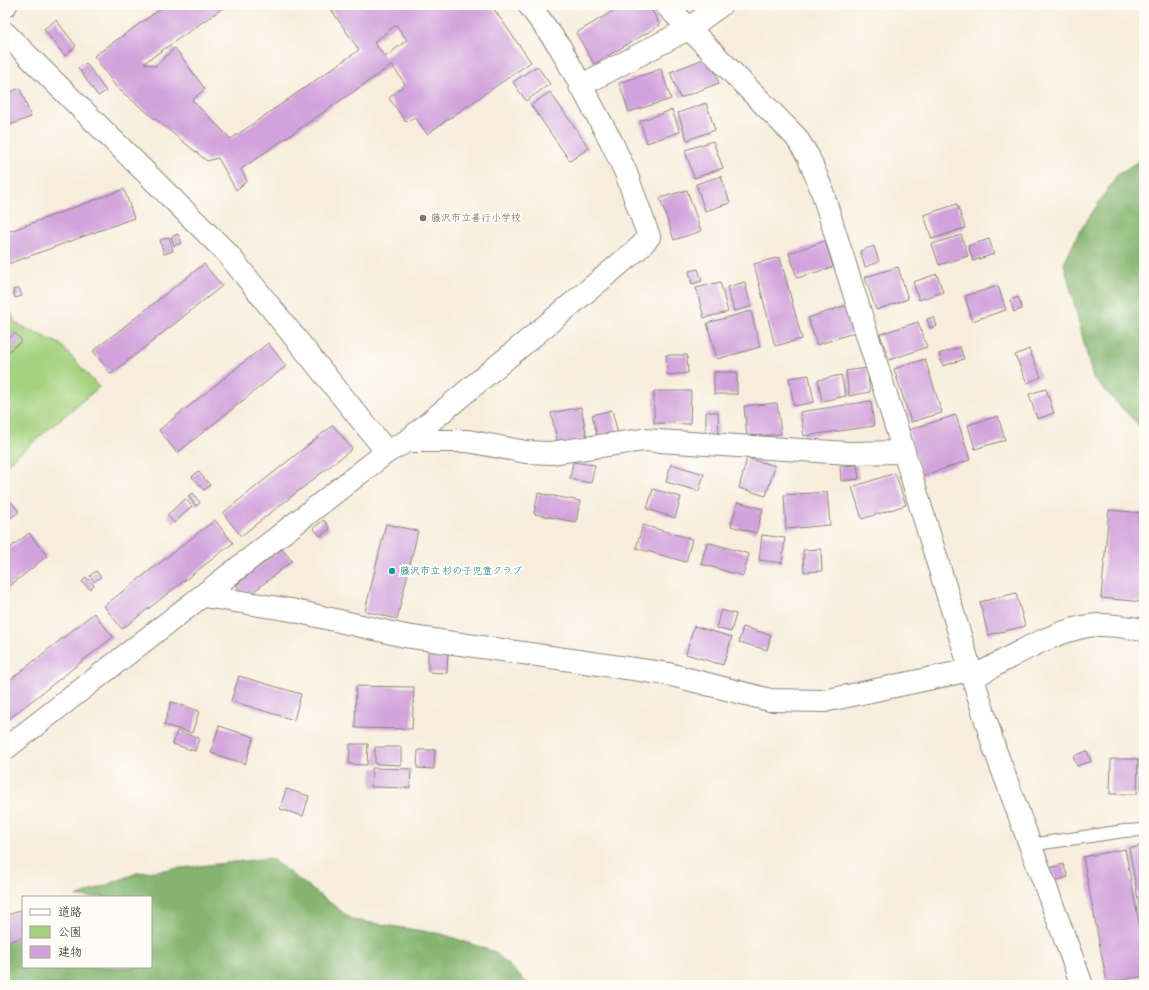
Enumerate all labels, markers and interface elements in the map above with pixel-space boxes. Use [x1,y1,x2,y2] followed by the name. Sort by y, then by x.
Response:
[431,212,521,224] place label: 藤沢市立善行小学校
[418,213,428,223] marker: 藤沢市立善行小学校
[400,565,522,577] place label: 藤沢市立 杉の子児童クラブ
[387,566,397,576] marker: 藤沢市立 杉の子児童クラブ
[22,896,152,968] legend
[58,905,82,920] text: 道路
[58,925,82,940] text: 公園
[58,945,82,960] text: 建物

